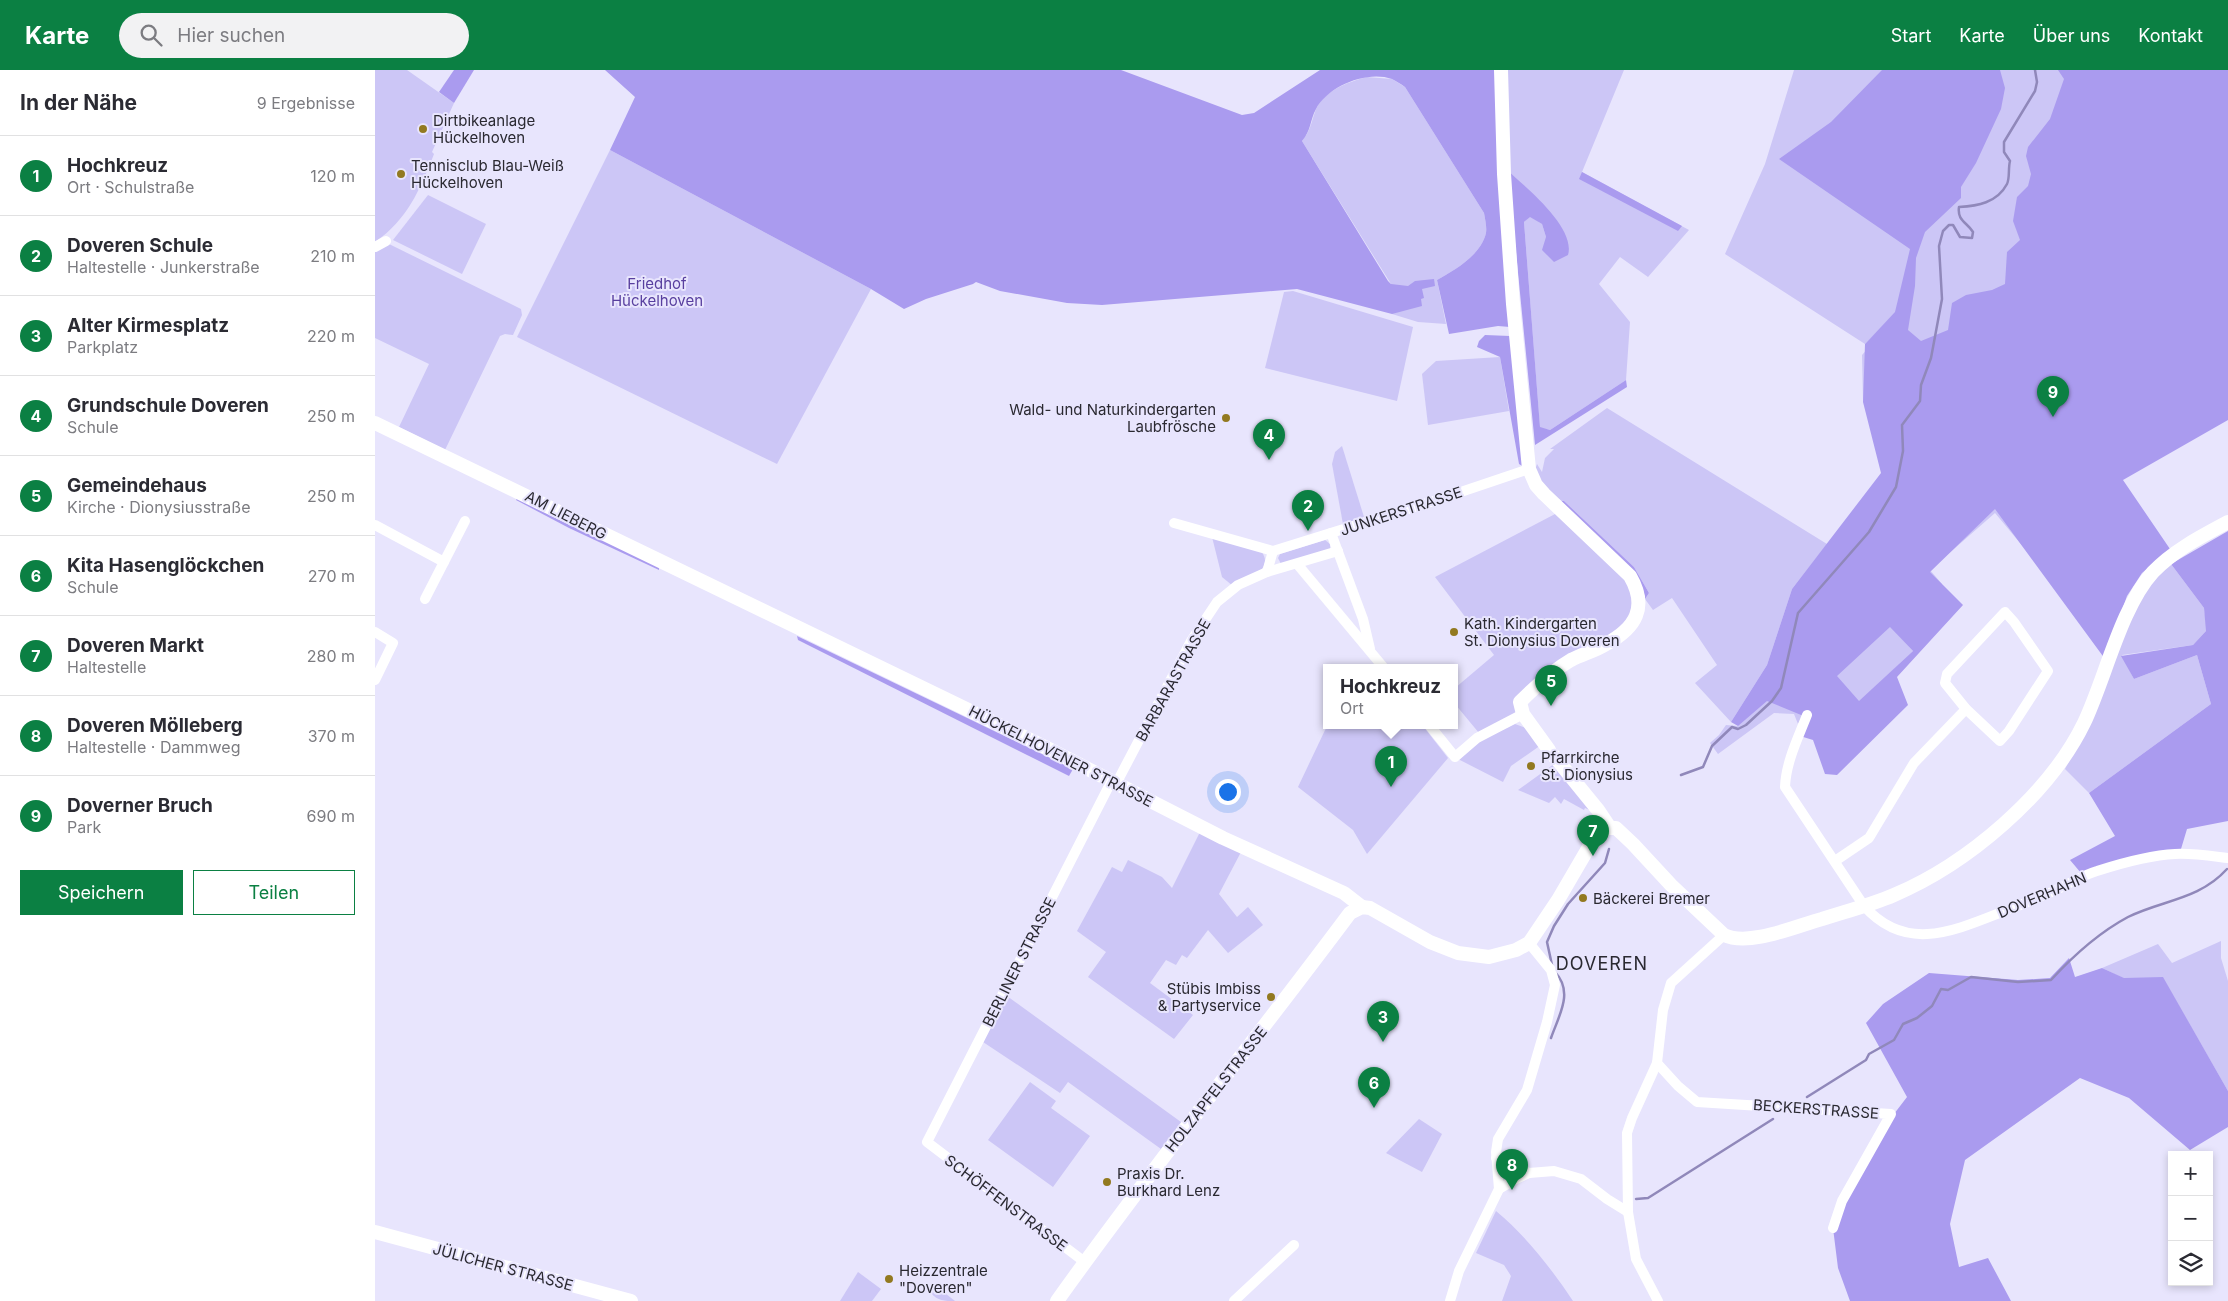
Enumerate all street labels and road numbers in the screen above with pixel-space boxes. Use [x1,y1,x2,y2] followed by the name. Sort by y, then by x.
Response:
[1338,482,1464,540] street label: JUNKERSTRASSE
[522,486,610,544] street label: AM LIEBERG
[1131,615,1215,745] street label: BARBARASTRASSE
[966,701,1156,811] street label: HÜCKELHOVENER STRASSE
[1995,868,2089,922] street label: DOVERHAHN
[978,894,1060,1030] street label: BERLINER STRASSE
[1161,1022,1271,1156] street label: HOLZAPFELSTRASSE
[1752,1095,1880,1123] street label: BECKERSTRASSE
[941,1151,1071,1255] street label: SCHÖFFENSTRASSE
[431,1239,575,1295] street label: JÜLICHER STRASSE

